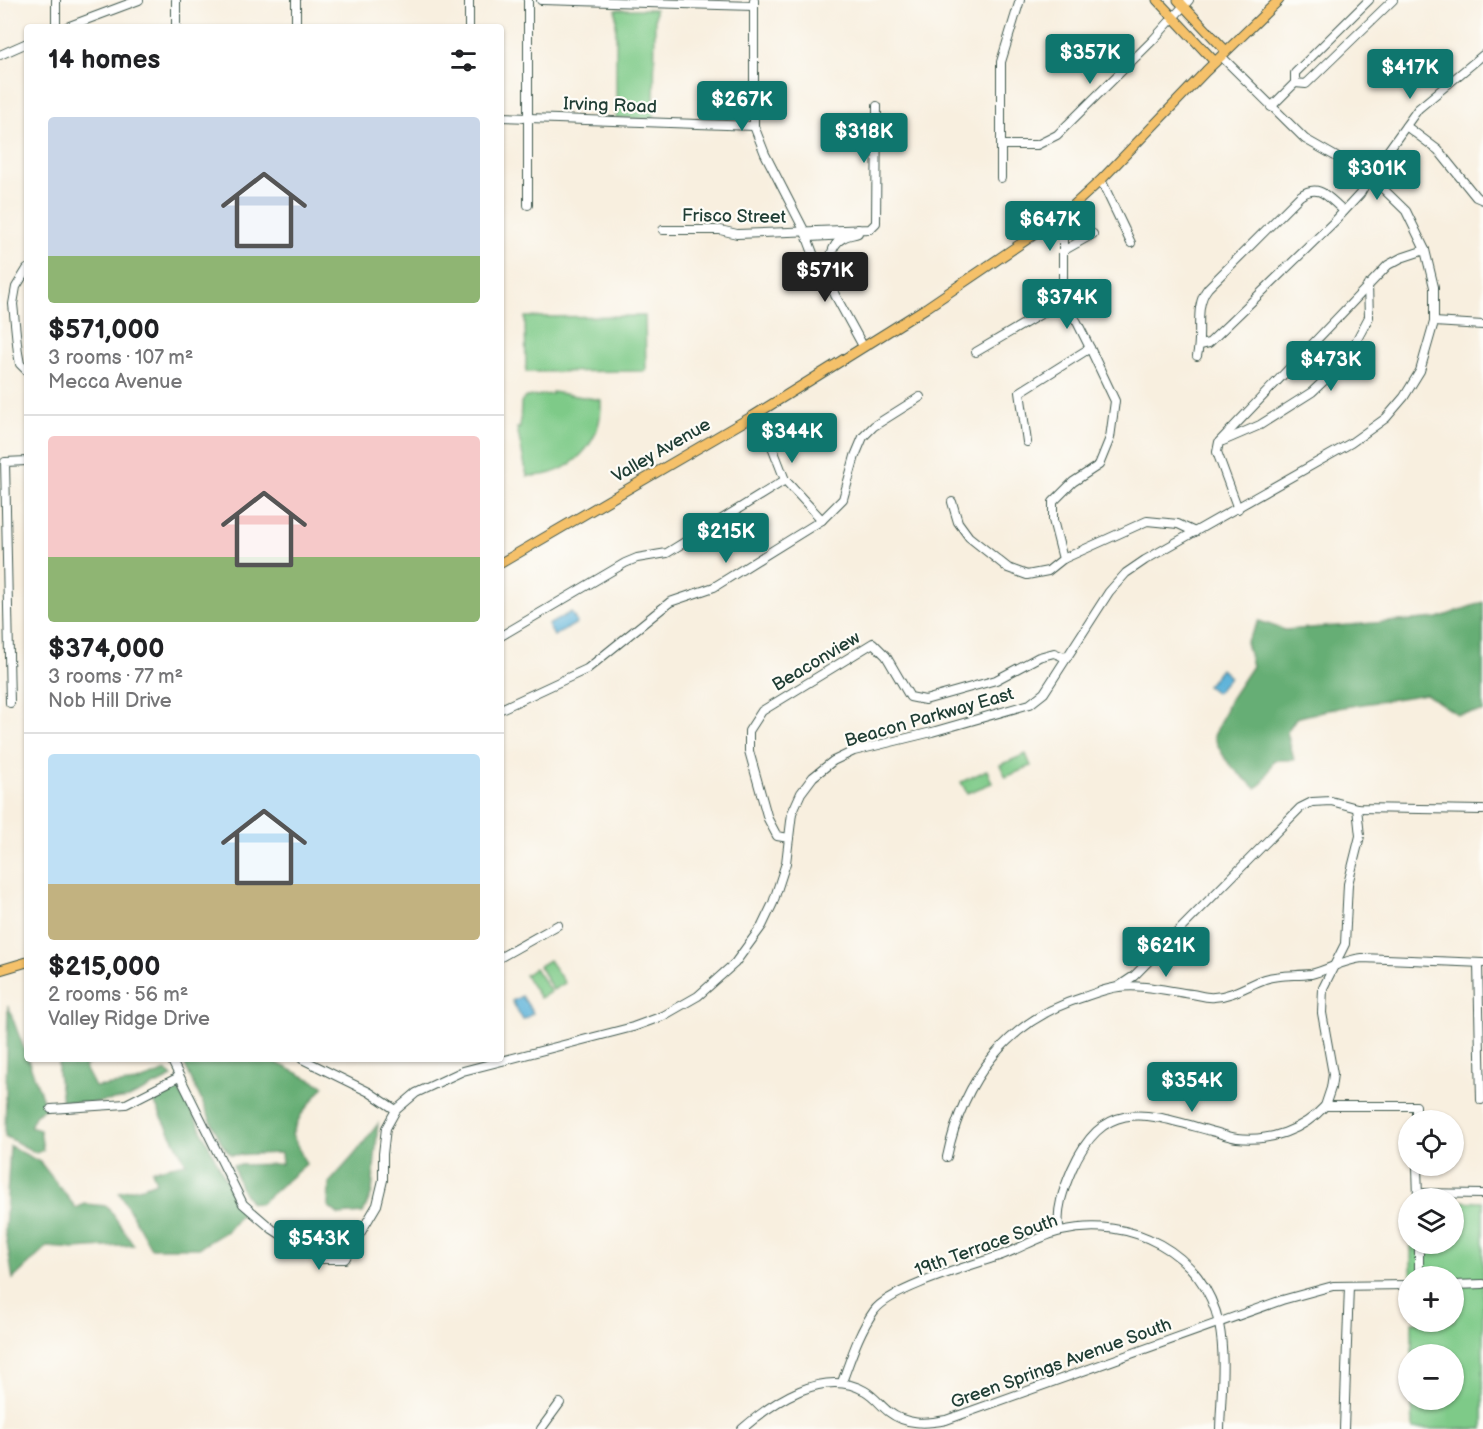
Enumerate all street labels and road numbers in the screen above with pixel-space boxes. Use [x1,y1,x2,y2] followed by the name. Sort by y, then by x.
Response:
[563,93,657,118] street label: Irving Road
[682,205,787,228] street label: Frisco Street
[608,414,715,487] street label: Valley Avenue
[769,627,864,696] street label: Beaconview
[842,683,1016,752] street label: Beacon Parkway East
[912,1210,1061,1281] street label: 19th Terrace South
[948,1314,1174,1413] street label: Green Springs Avenue South

